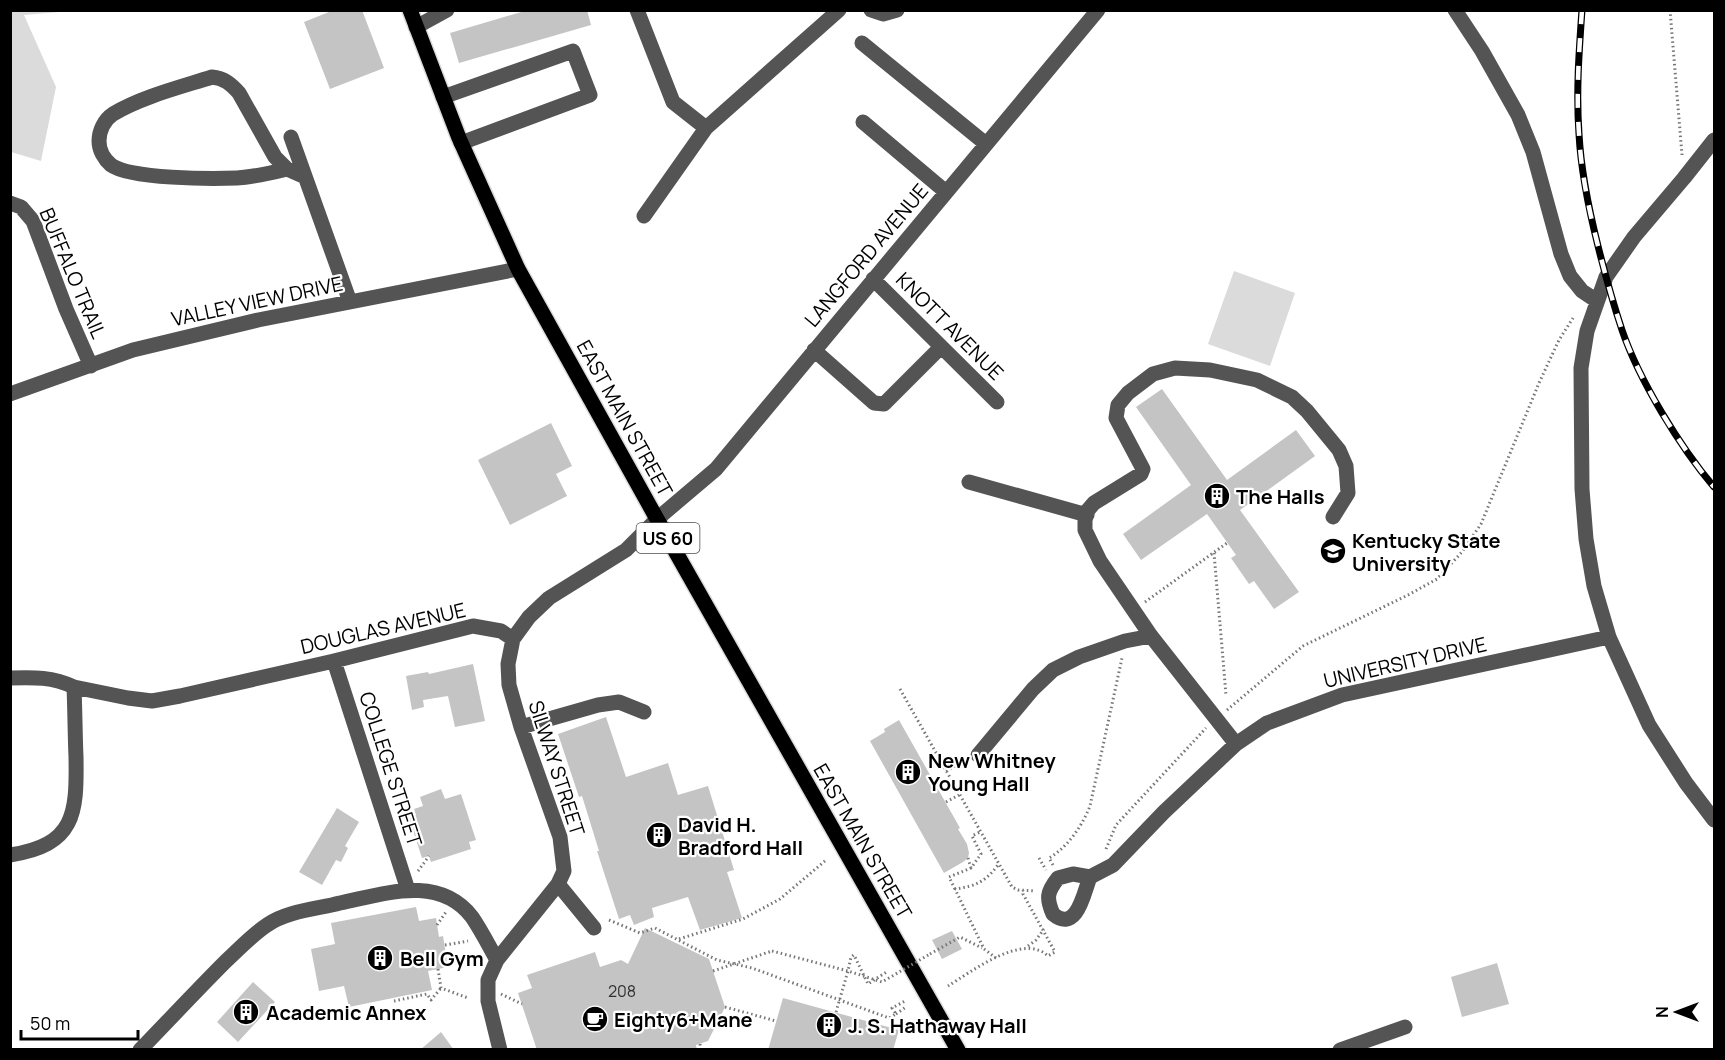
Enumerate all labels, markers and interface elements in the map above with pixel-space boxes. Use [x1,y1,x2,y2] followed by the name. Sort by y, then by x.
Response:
[798,178,934,332] street label: LANGFORD AVENUE
[33,204,113,342] street label: BUFFALO TRAIL
[890,266,1010,386] street label: KNOTT AVENUE
[169,270,345,332] street label: VALLEY VIEW DRIVE
[571,335,679,501] street label: EAST MAIN STREET
[1202,481,1232,511] building icon: The Halls
[1236,483,1325,510] place label: The Halls
[636,523,700,553] road number: US 60
[1352,527,1501,577] place label: Kentucky State University
[1318,536,1348,566] school or university icon: Kentucky State University
[298,596,468,660] street label: DOUGLAS AVENUE
[1321,630,1489,694] street label: UNIVERSITY DRIVE
[353,688,429,850] street label: COLLEGE STREET
[522,697,592,839] street label: SILWAY STREET
[928,747,1057,797] place label: New Whitney Young Hall
[893,757,923,787] building icon: New Whitney Young Hall
[808,759,918,923] street label: EAST MAIN STREET
[678,811,803,861] place label: David H. Bradford Hall
[644,820,674,850] building icon: David H. Bradford Hall
[365,943,395,973] building icon: Bell Gym
[400,945,484,972] place label: Bell Gym
[608,980,636,1002] house number: 208
[1647,982,1707,1042] north arrow
[231,997,261,1027] building icon: Academic Annex
[266,999,426,1026] place label: Academic Annex
[21,1003,138,1041] scale bar
[580,1004,610,1034] cafe icon: Eighty6+Mane
[614,1006,753,1033] place label: Eighty6+Mane
[1651,1006,1673,1018] text: N
[814,1010,844,1040] building icon: J. S. Hathaway Hall
[30,1011,70,1035] text: 50 m
[848,1012,1027,1039] place label: J. S. Hathaway Hall

